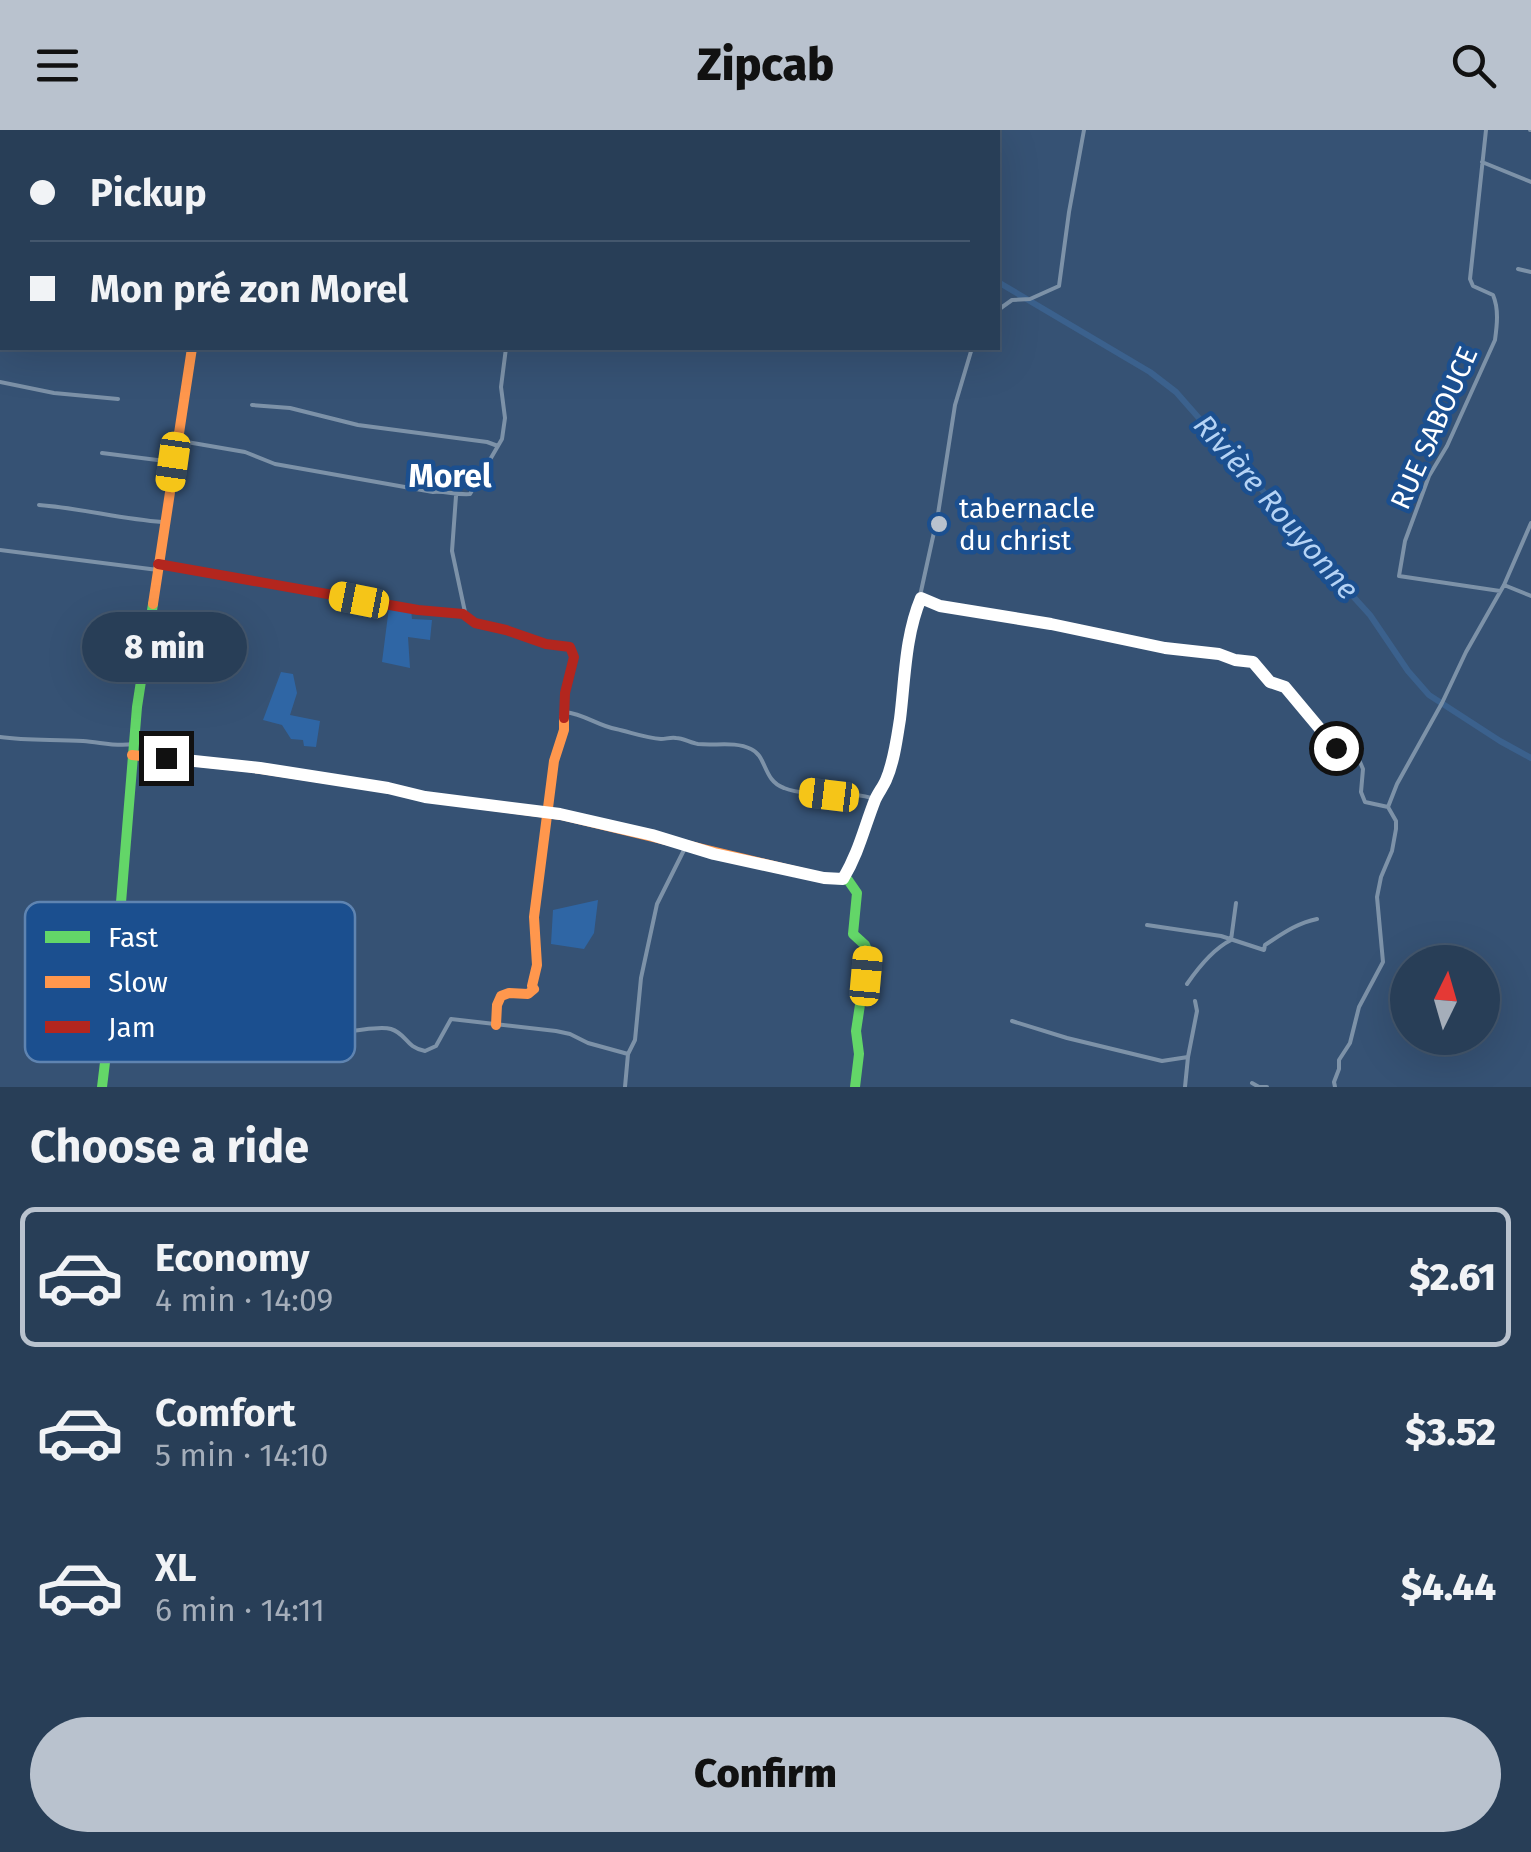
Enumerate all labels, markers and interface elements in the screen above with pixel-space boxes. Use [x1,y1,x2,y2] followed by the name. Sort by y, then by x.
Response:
[30,38,85,93] icon: menu
[697,38,834,92] text: Zipcab
[1446,38,1501,93] icon: search
[90,170,207,216] text: Pickup
[90,266,408,312] text: Mon pré zon Morel
[1383,342,1485,514] street label: RUE SABOUCE
[1186,407,1366,607] water label: Rivière Rouyonne
[154,430,192,494] car
[409,457,492,495] district label: Morel
[959,492,1095,557] place label: tabernacle du christ
[928,513,950,535] marker: tabernacle du christ
[327,580,391,620] car
[84,613,248,683] callout: 8 min
[124,628,205,666] text: 8 min
[1314,726,1359,771] route start
[144,736,189,781] route end
[797,776,861,814] car
[25,902,355,1062] legend
[108,921,159,954] text: Fast
[848,945,884,1007] car
[1390,945,1500,1055] north arrow
[1390,945,1500,1055] map controls
[108,966,168,999] text: Slow
[108,1011,156,1044] text: Jam
[30,1120,309,1174] text: Choose a ride
[35,1232,125,1322] icon: car
[155,1235,310,1281] text: Economy
[1409,1254,1496,1300] text: $2.61
[155,1281,333,1319] text: 4 min · 14:09
[35,1387,125,1477] icon: car
[155,1390,296,1436] text: Comfort
[1405,1409,1496,1455] text: $3.52
[155,1436,328,1474] text: 5 min · 14:10
[35,1542,125,1632] icon: car
[155,1545,197,1591] text: XL
[1401,1564,1496,1610] text: $4.44
[155,1591,325,1629] text: 6 min · 14:11
[30,1717,1501,1832] button: Confirm

